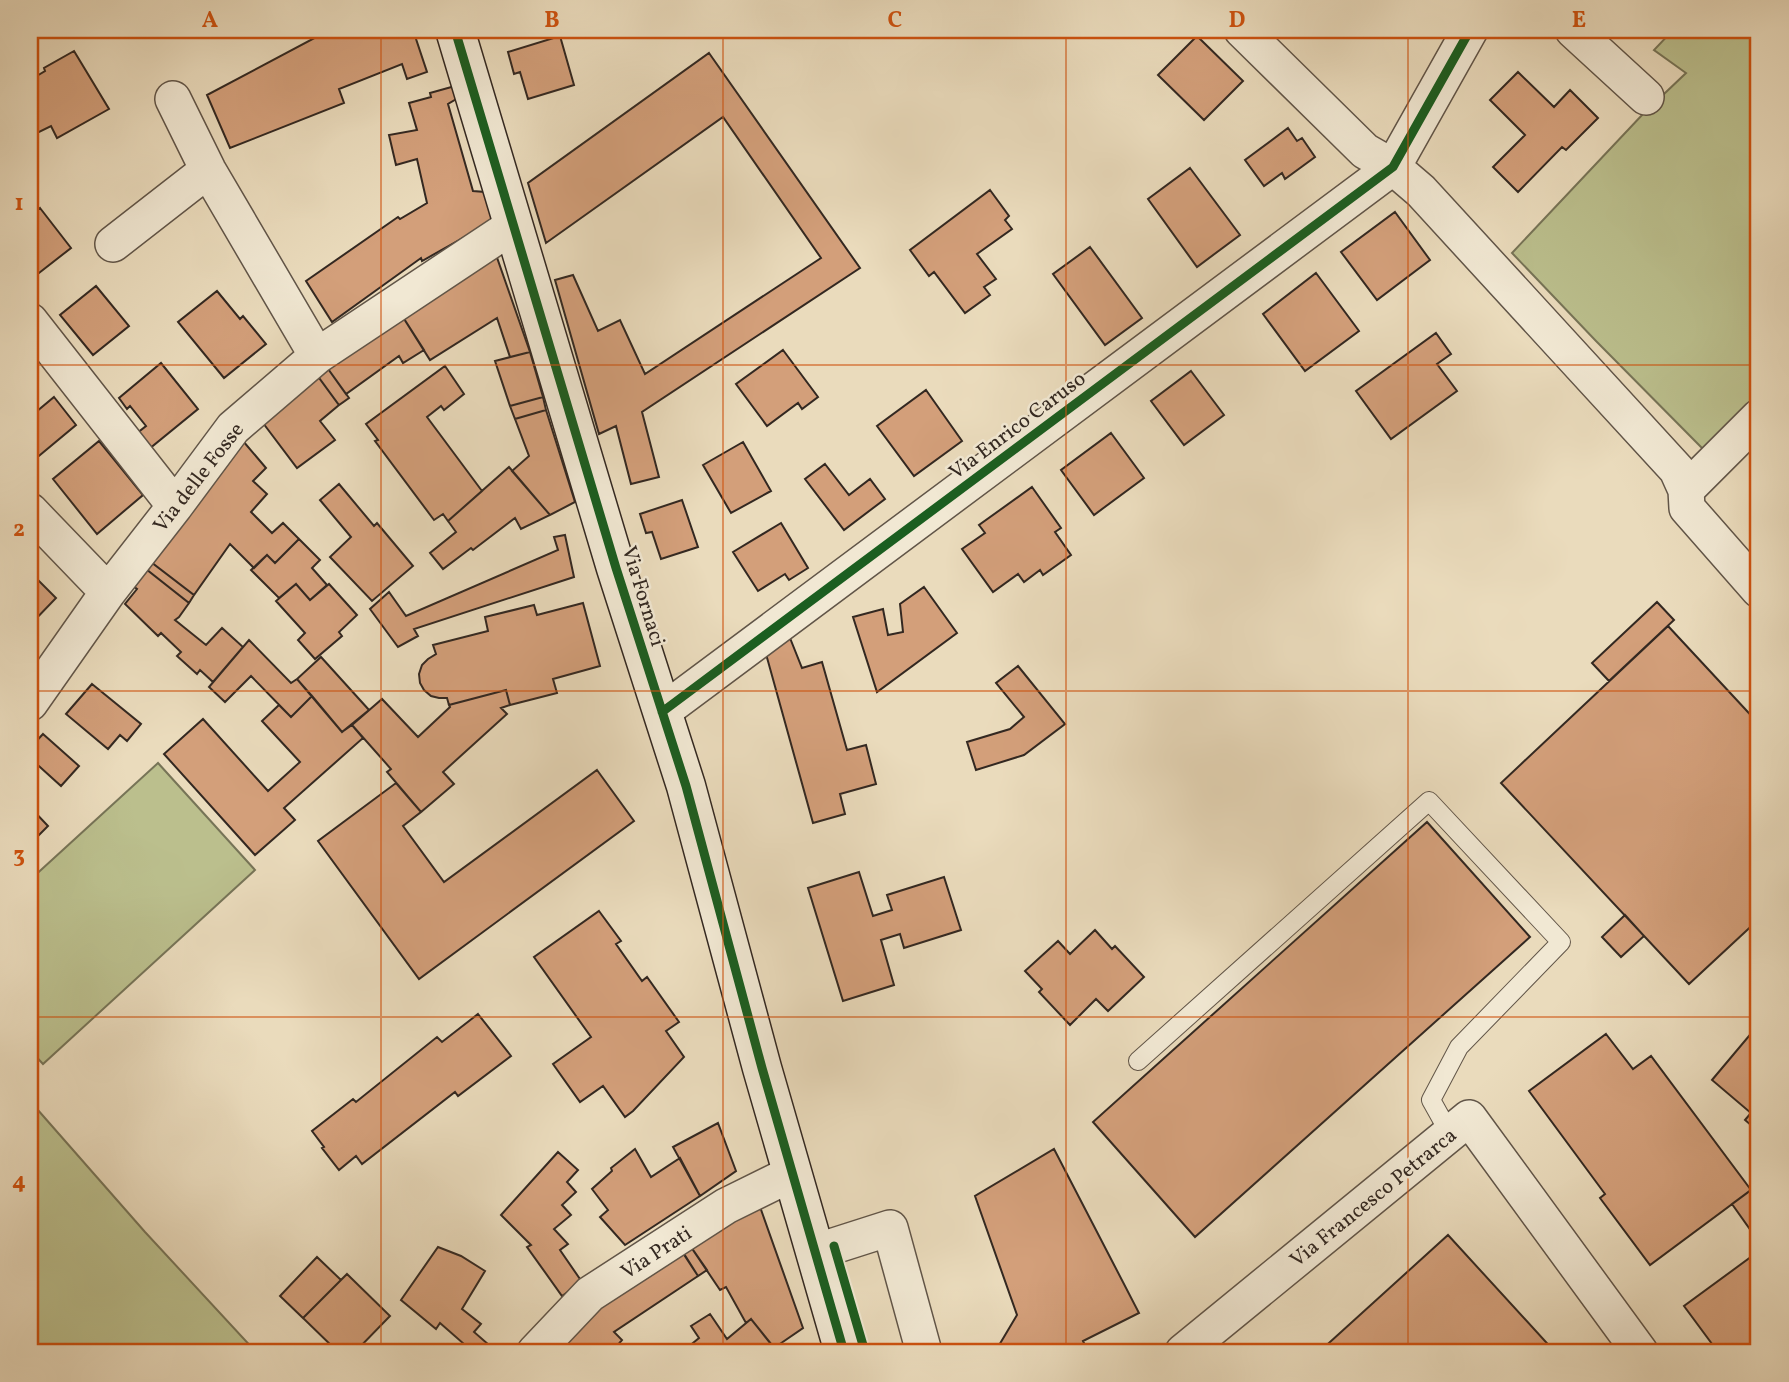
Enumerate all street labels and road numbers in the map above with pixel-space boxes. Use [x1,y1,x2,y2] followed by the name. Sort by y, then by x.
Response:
[944,365,1092,487] street label: Via Enrico Caruso
[147,417,251,539] street label: Via delle Fosse
[614,543,672,650] street label: Via Fornaci
[1284,1122,1464,1275] street label: Via Francesco Petrarca
[616,1220,698,1287] street label: Via Prati

